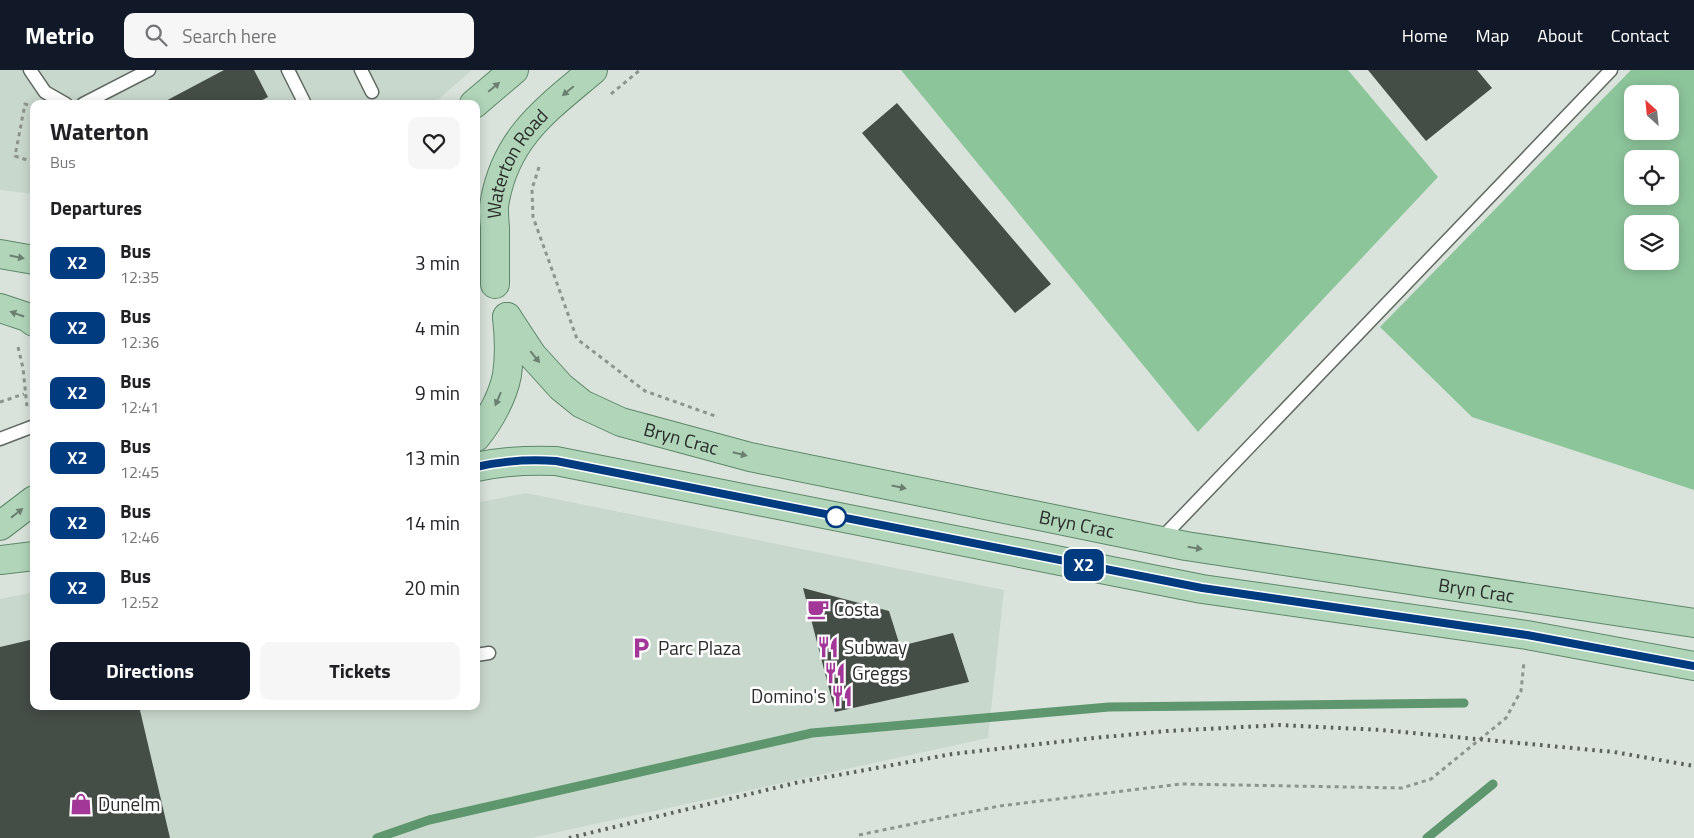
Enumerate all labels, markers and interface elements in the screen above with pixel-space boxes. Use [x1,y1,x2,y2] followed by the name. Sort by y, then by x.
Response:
[124,13,474,58] search box
[25,17,94,53] text: Metrio
[142,21,170,49] icon: search
[182,21,277,50] text: Search here
[1402,22,1448,49] text: Home
[1476,22,1509,49] text: Map
[1537,22,1583,49] text: About
[1611,22,1669,49] text: Contact
[488,81,501,92] one-way arrow
[563,85,575,97] one-way arrow
[1624,85,1679,140] north arrow
[1624,85,1679,270] map controls
[479,102,554,219] street label: Waterton Road
[50,113,149,149] text: Waterton
[408,117,460,169] button: heart
[50,150,76,174] text: Bus
[1624,150,1679,205] button: locate
[50,193,142,222] text: Departures
[1624,215,1679,270] button: layers
[120,236,151,265] text: Bus
[415,248,460,277] text: 3 min
[67,249,88,276] text: X2
[9,253,24,261] one-way arrow
[120,265,159,289] text: 12:35
[120,301,151,330] text: Bus
[10,310,25,317] one-way arrow
[415,313,460,342] text: 4 min
[67,314,88,341] text: X2
[120,330,159,354] text: 12:36
[529,351,540,364] one-way arrow
[120,366,151,395] text: Bus
[415,378,460,407] text: 9 min
[67,379,88,406] text: X2
[493,392,501,406] one-way arrow
[120,395,159,419] text: 12:41
[641,414,722,462] street label: Bryn Crac
[120,431,151,460] text: Bus
[404,443,460,472] text: 13 min
[67,444,88,471] text: X2
[732,450,747,458] one-way arrow
[120,460,159,484] text: 12:45
[891,483,906,491] one-way arrow
[120,496,151,525] text: Bus
[1037,501,1117,545] street label: Bryn Crac
[825,506,847,528] unlabelled marker
[10,508,23,519] one-way arrow
[404,508,460,537] text: 14 min
[67,509,88,536] text: X2
[120,525,159,549] text: 12:46
[1187,544,1203,552] one-way arrow
[1062,549,1106,581] line badge: X2
[1074,551,1094,578] text: X2
[120,561,151,590] text: Bus
[1436,569,1516,610] street label: Bryn Crac
[404,573,460,602] text: 20 min
[67,574,88,601] text: X2
[120,590,159,614] text: 12:52
[834,594,880,623] place label: Costa
[805,596,831,622] cafe icon: Costa
[844,632,907,661] place label: Subway
[658,633,741,662] place label: Parc Plaza
[815,634,841,660] restaurant icon: Subway
[628,635,654,661] parking icon: Parc Plaza
[50,642,250,700] button: Directions
[260,642,460,700] button: Tickets
[852,658,908,687] place label: Greggs
[822,660,848,686] restaurant icon: Greggs
[751,681,826,710] place label: Domino's
[829,683,855,709] restaurant icon: Domino's
[98,789,160,818] place label: Dunelm
[68,791,94,817] shop icon: Dunelm

